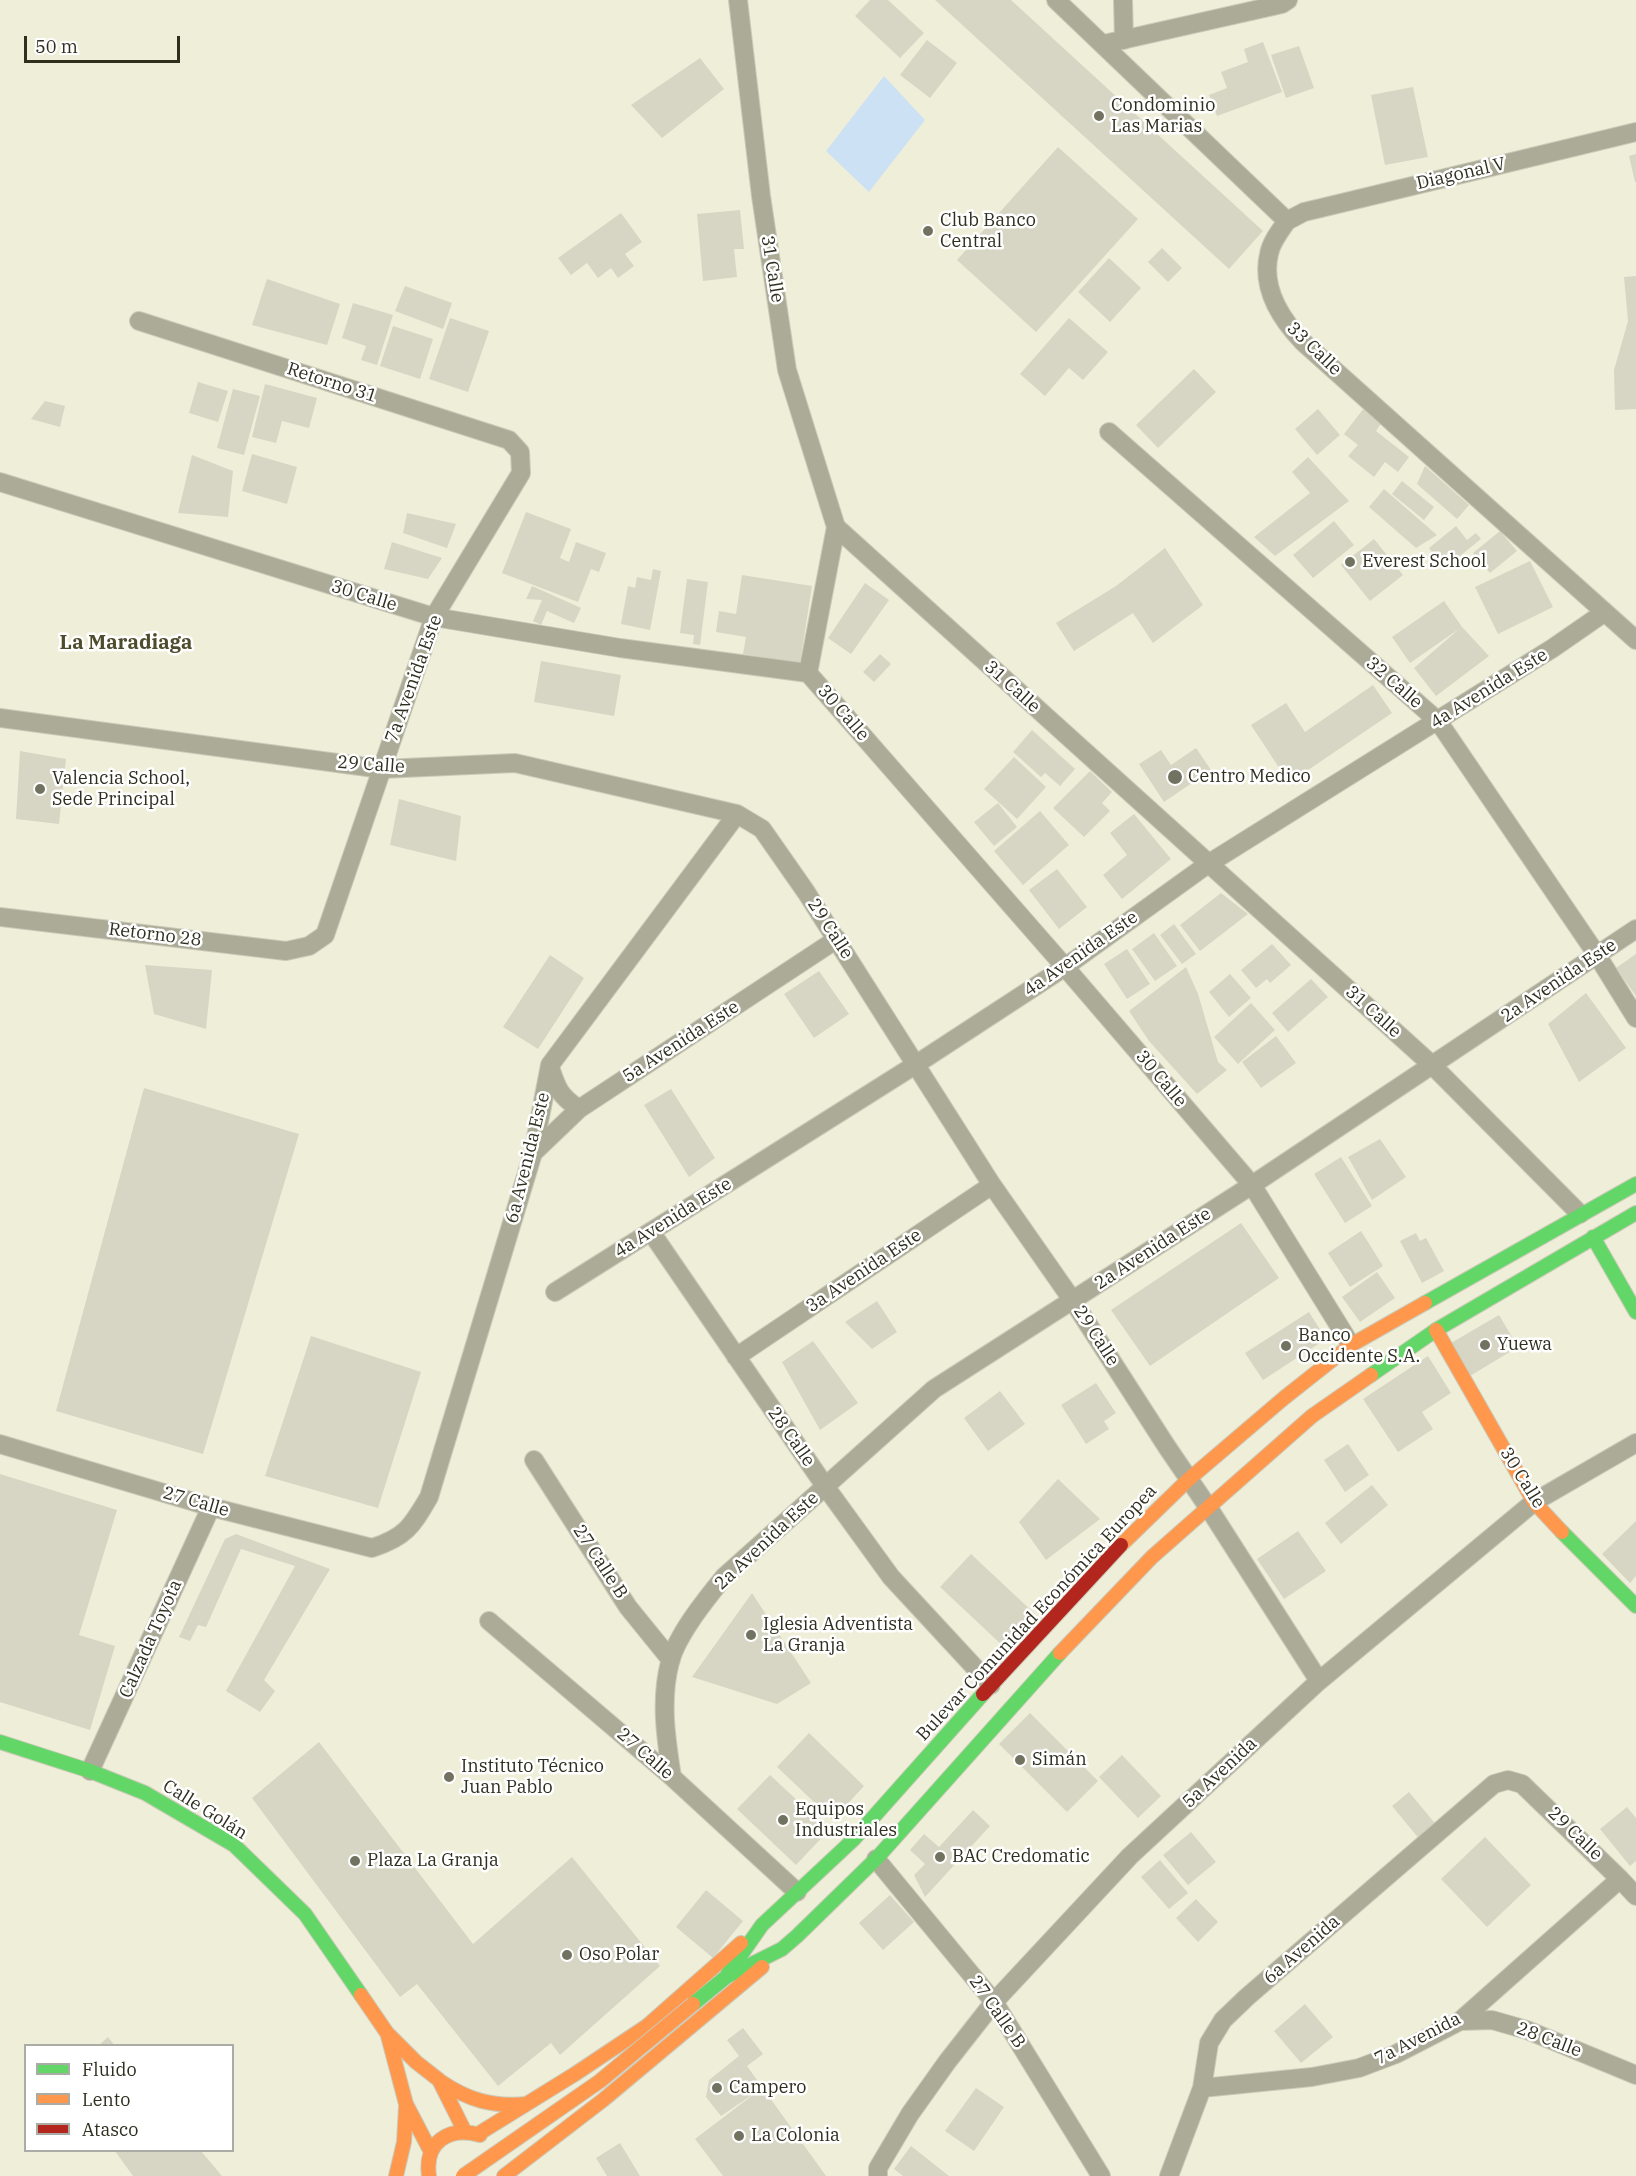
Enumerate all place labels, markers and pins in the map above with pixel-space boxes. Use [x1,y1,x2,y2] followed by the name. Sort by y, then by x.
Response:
[1111,95,1215,138] place label: Condominio Las Marias
[1092,109,1106,123] marker: Condominio Las Marias
[940,210,1036,252] place label: Club Banco Central
[921,224,935,238] marker: Club Banco Central
[1362,551,1486,573] place label: Everest School
[1343,555,1357,569] marker: Everest School
[1188,766,1311,788] place label: Centro Medico
[52,768,190,810] place label: Valencia School, Sede Principal
[1166,768,1184,786] marker: Centro Medico
[33,782,47,796] marker: Valencia School, Sede Principal
[1298,1325,1420,1368] place label: Banco Occidente S.A.
[1497,1334,1552,1356] place label: Yuewa
[1478,1338,1492,1352] marker: Yuewa
[1279,1339,1293,1353] marker: Banco Occidente S.A.
[763,1614,913,1656] place label: Iglesia Adventista La Granja
[744,1628,758,1642] marker: Iglesia Adventista La Granja
[1032,1749,1087,1771] place label: Simán
[1013,1753,1027,1767] marker: Simán
[461,1756,604,1798] place label: Instituto Técnico Juan Pablo
[442,1770,456,1784] marker: Instituto Técnico Juan Pablo
[795,1799,897,1842] place label: Equipos Industriales
[776,1813,790,1827] marker: Equipos Industriales
[952,1846,1090,1868] place label: BAC Credomatic
[367,1850,499,1872] place label: Plaza La Granja
[933,1850,947,1864] marker: BAC Credomatic
[348,1854,362,1868] marker: Plaza La Granja
[579,1944,659,1966] place label: Oso Polar
[560,1948,574,1962] marker: Oso Polar
[729,2077,806,2099] place label: Campero
[710,2081,724,2095] marker: Campero
[751,2125,840,2147] place label: La Colonia
[732,2129,746,2143] marker: La Colonia

